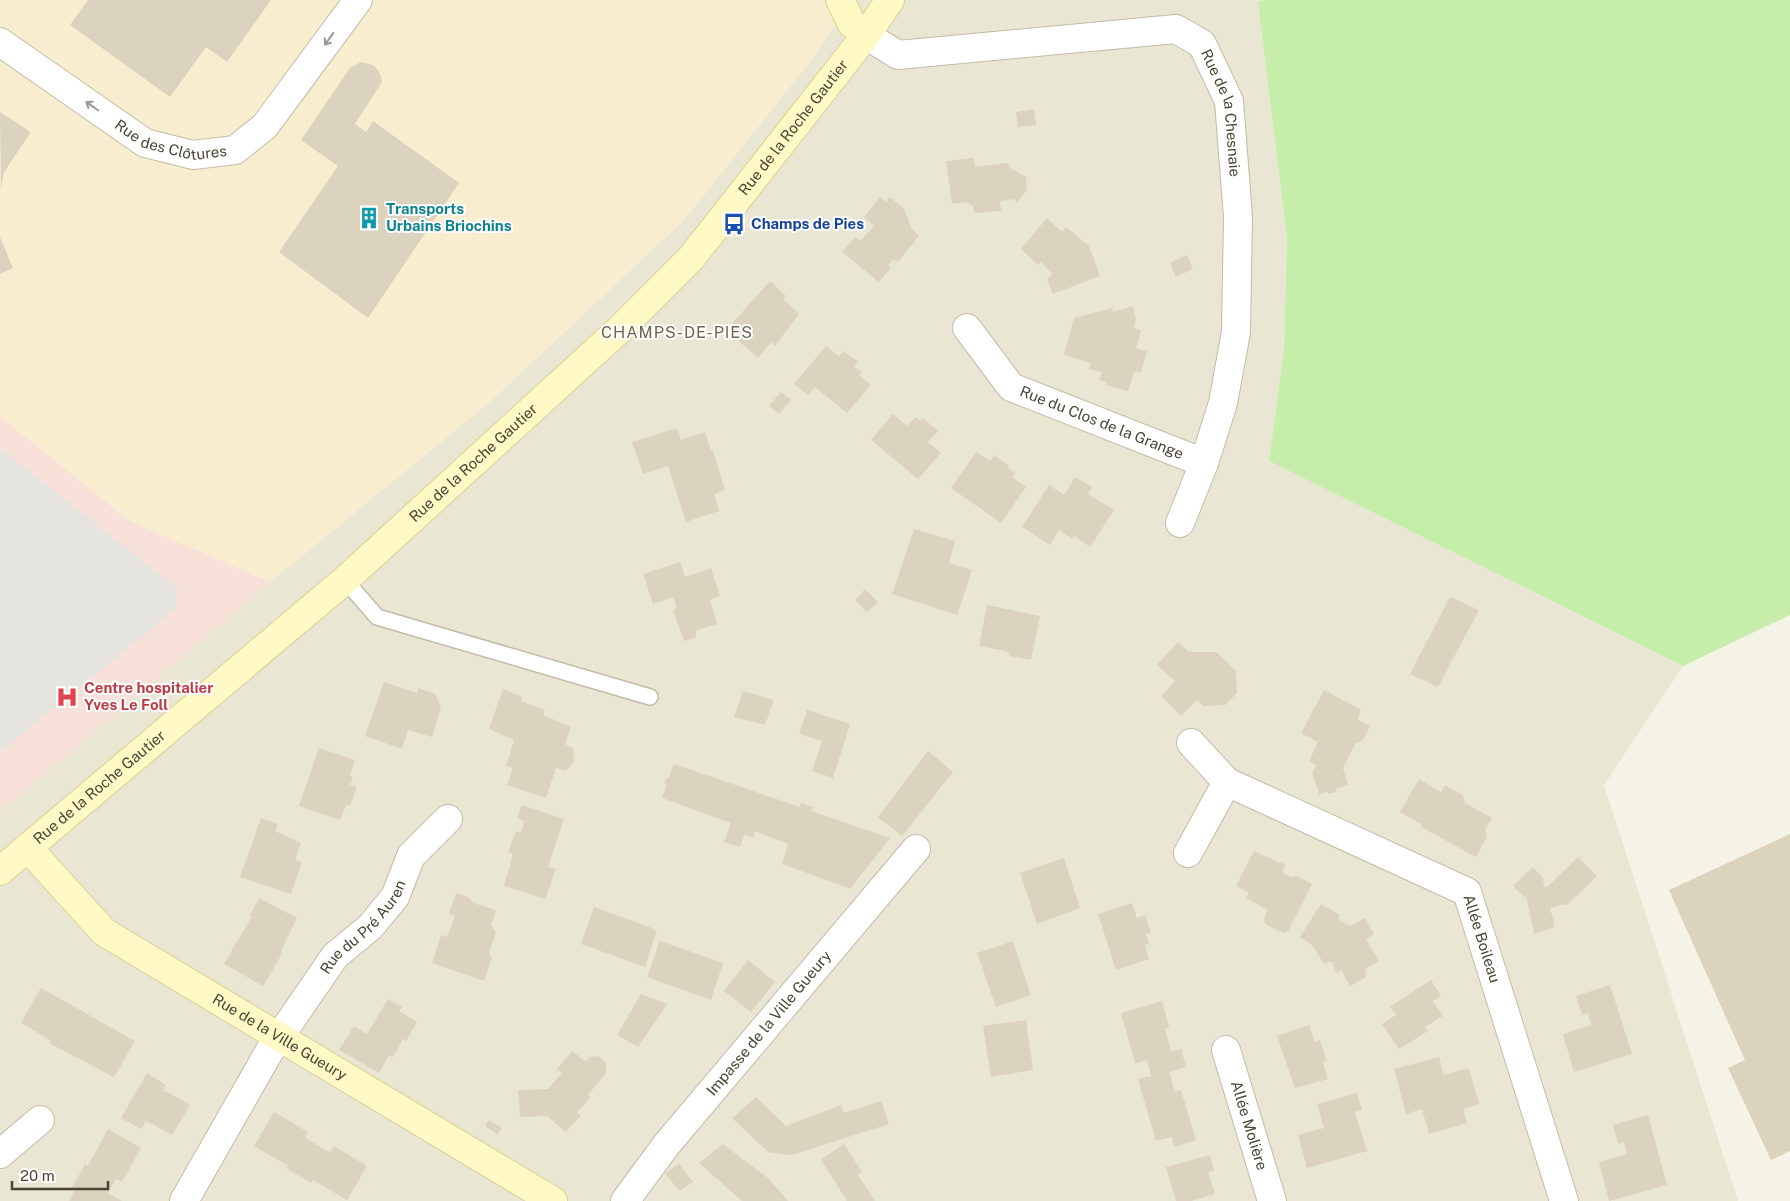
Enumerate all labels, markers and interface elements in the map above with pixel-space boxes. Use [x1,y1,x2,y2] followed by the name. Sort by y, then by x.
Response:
[324,32,334,46] one-way arrow
[1198,46,1244,177] street label: Rue de la Chesnaie
[735,56,851,198] street label: Rue de la Roche Gautier
[85,101,99,111] one-way arrow
[112,116,228,163] street label: Rue des Clôtures
[386,200,512,234] place label: Transports Urbains Briochins
[356,205,382,231] building icon: Transports Urbains Briochins
[721,211,747,237] bus stop icon: Champs de Pies
[751,215,864,232] place label: Champs de Pies
[601,323,753,342] district label: CHAMPS-DE-PIES
[1018,382,1186,462] street label: Rue du Clos de la Grange
[405,400,541,525] street label: Rue de la Roche Gautier
[84,679,213,713] place label: Centre hospitalier Yves Le Foll
[54,684,80,710] hospital icon: Centre hospitalier Yves Le Foll
[30,726,169,847] street label: Rue de la Roche Gautier
[316,878,409,977] street label: Rue du Pré Auren
[1460,892,1504,985] street label: Allée Boileau
[703,947,835,1099] street label: Impasse de la Ville Gueury
[210,990,350,1083] street label: Rue de la Ville Gueury
[1228,1079,1271,1172] street label: Allée Molière
[12,1158,109,1190] scale bar
[20,1167,55,1184] text: 20 m

